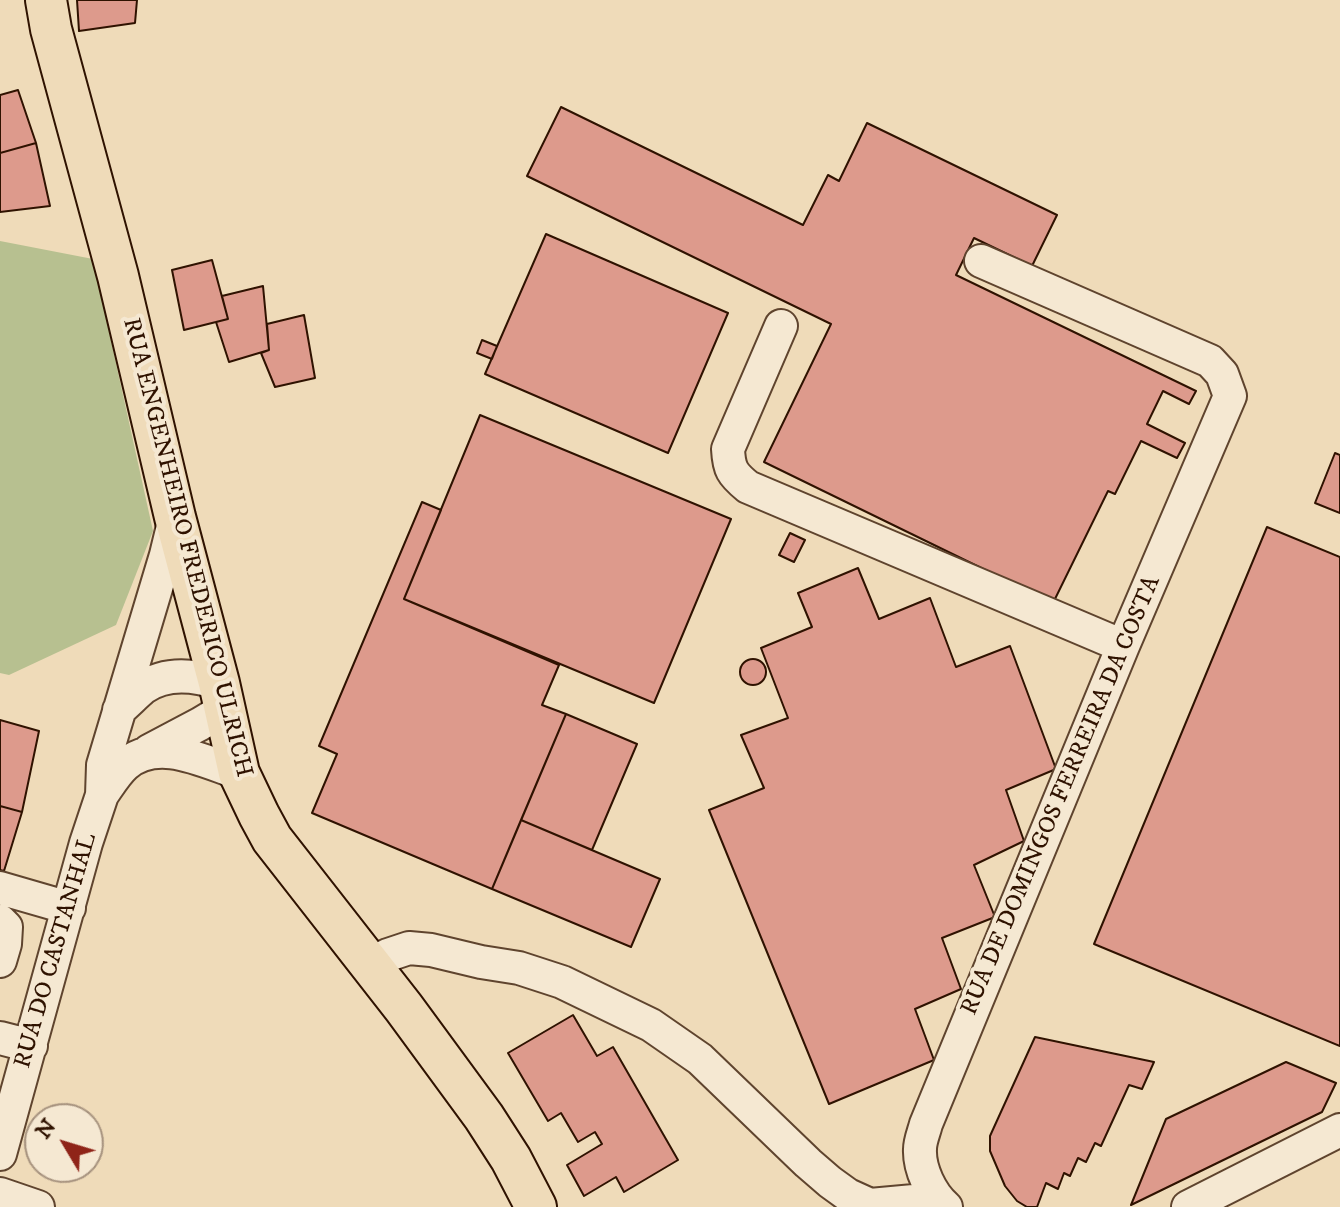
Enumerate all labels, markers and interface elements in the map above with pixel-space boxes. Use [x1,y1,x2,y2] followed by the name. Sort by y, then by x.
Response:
[115,315,257,781] street label: RUA ENGENHEIRO FREDERICO ULRICH
[956,572,1168,1020] street label: RUA DE DOMINGOS FERREIRA DA COSTA
[10,830,104,1072] street label: RUA DO CASTANHAL
[24,1103,104,1183] north arrow
[30,1114,62,1145] text: N

